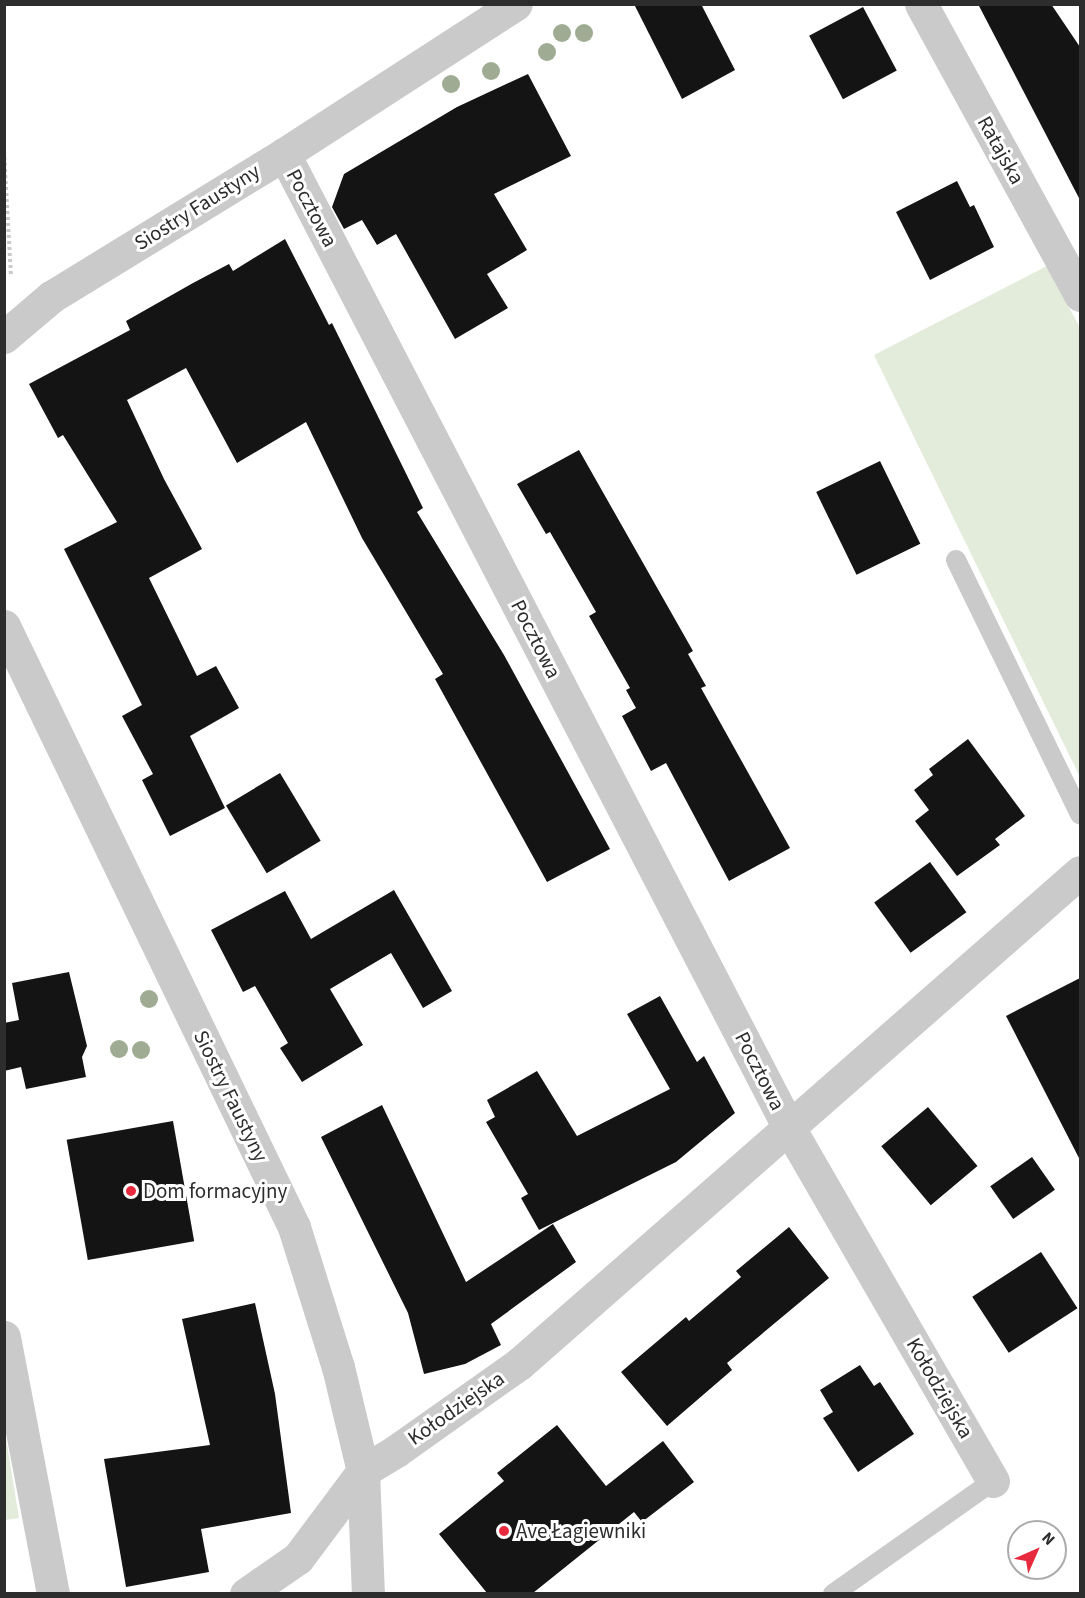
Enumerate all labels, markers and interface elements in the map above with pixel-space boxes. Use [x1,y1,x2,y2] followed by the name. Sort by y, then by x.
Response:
[972,111,1030,189] street label: Ratajska
[130,158,264,256] street label: Siostry Faustyny
[281,165,343,251] street label: Pocztowa
[506,595,566,683] street label: Pocztowa
[188,1026,274,1166] street label: Siostry Faustyny
[730,1027,790,1115] street label: Pocztowa
[143,1178,287,1204] place label: Dom formacyjny
[124,1184,138,1198] marker: Dom formacyjny
[901,1333,979,1443] street label: Kołodziejska
[403,1366,509,1450] street label: Kołodziejska
[516,1518,646,1544] place label: Ave Łagiewniki
[1007,1520,1067,1580] north arrow
[497,1524,511,1538] marker: Ave Łagiewniki
[1037,1527,1060,1550] text: N

